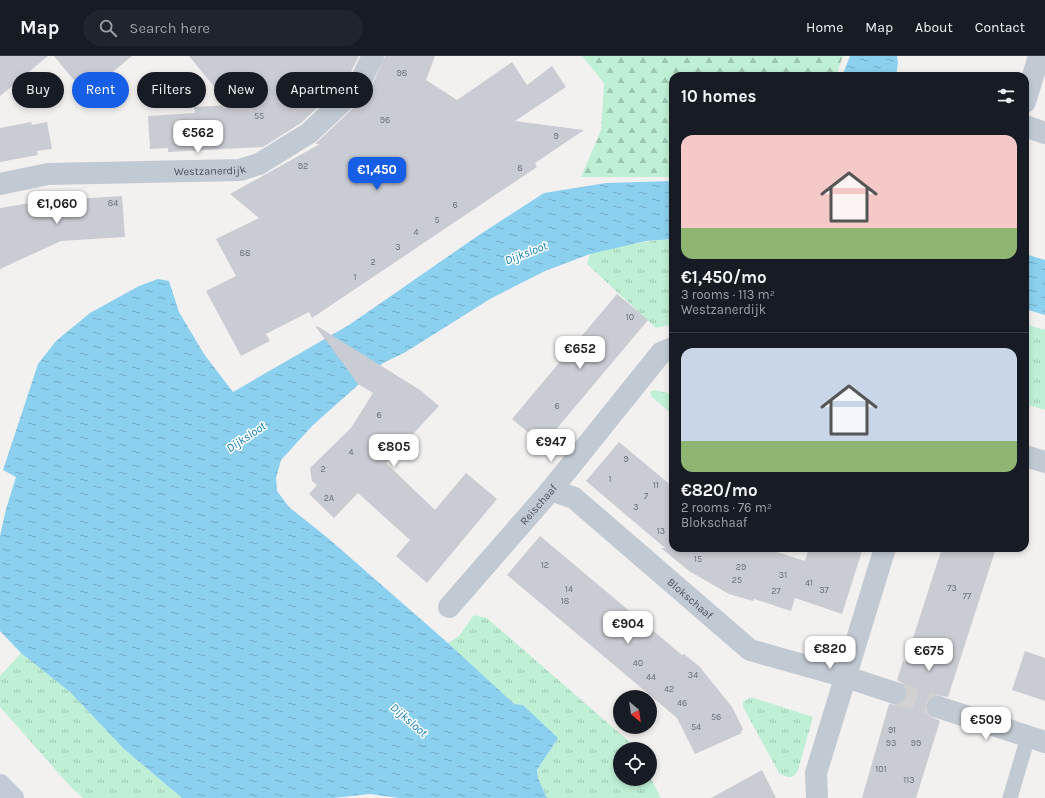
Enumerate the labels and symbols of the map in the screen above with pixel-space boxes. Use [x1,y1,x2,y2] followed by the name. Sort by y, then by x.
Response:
[397,68,408,78] house number: 98
[254,111,264,121] house number: 55
[380,115,390,125] house number: 96
[174,120,222,154] pin: €562
[553,131,559,141] house number: 9
[344,157,410,191] pin: €1,450
[298,161,308,171] house number: 92
[174,162,248,178] street label: Westzanerdijk
[517,163,523,173] house number: 8
[24,191,90,225] pin: €1,060
[108,198,118,208] house number: 84
[452,200,458,210] house number: 6
[434,215,440,225] house number: 5
[413,227,419,237] house number: 4
[503,238,550,267] water label: Dijksloot
[395,242,401,252] house number: 3
[239,248,251,258] house number: 88
[370,257,376,267] house number: 2
[354,272,357,282] house number: 1
[626,312,634,322] house number: 10
[556,336,604,370] pin: €652
[554,401,560,411] house number: 6
[376,410,382,420] house number: 6
[224,418,269,455] water label: Dijksloot
[527,429,575,463] pin: €947
[370,434,418,468] pin: €805
[348,447,354,457] house number: 4
[623,454,629,464] house number: 9
[320,464,326,474] house number: 2
[609,474,612,484] house number: 1
[653,480,659,490] house number: 11
[518,482,560,528] street label: Reischaaf
[644,491,649,501] house number: 7
[324,493,334,503] house number: 2A
[633,502,639,512] house number: 3
[657,526,665,536] house number: 13
[694,554,702,564] house number: 15
[541,560,549,570] house number: 12
[736,562,746,572] house number: 29
[779,570,787,580] house number: 31
[732,575,742,585] house number: 25
[664,576,716,622] street label: Blokschaaf
[805,578,813,588] house number: 41
[947,583,957,593] house number: 73
[565,584,573,594] house number: 14
[819,585,830,595] house number: 37
[771,586,781,596] house number: 27
[963,591,972,601] house number: 77
[561,596,570,606] house number: 18
[604,611,652,645] pin: €904
[806,636,854,670] pin: €820
[905,638,953,672] pin: €675
[633,658,643,668] house number: 40
[688,670,698,680] house number: 34
[646,672,656,682] house number: 44
[664,684,674,694] house number: 42
[613,690,657,734] north arrow
[677,698,687,708] house number: 46
[388,700,431,740] water label: Dijksloot
[962,707,1010,741] pin: €509
[711,712,721,722] house number: 56
[691,722,701,732] house number: 54
[888,725,896,735] house number: 91
[886,738,896,748] house number: 93
[911,738,921,748] house number: 99
[875,764,887,774] house number: 101
[903,775,915,785] house number: 113

